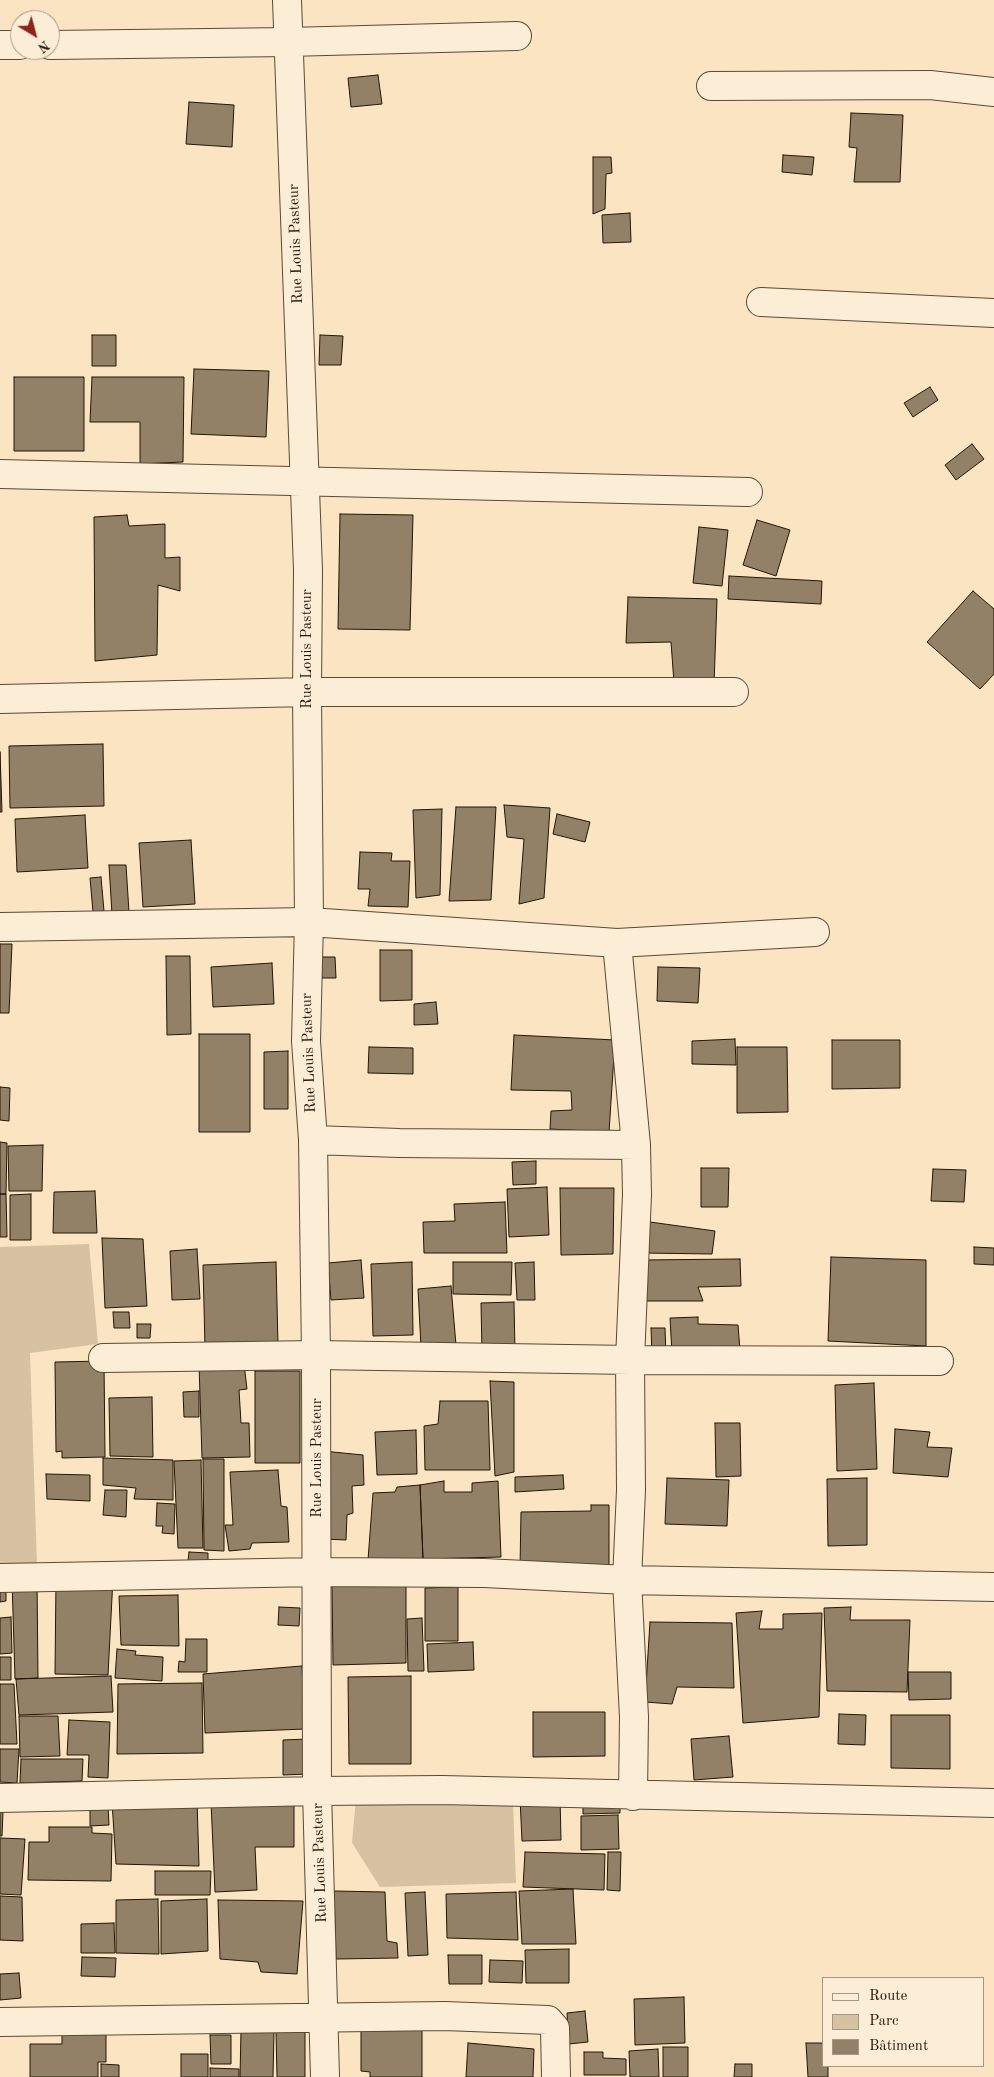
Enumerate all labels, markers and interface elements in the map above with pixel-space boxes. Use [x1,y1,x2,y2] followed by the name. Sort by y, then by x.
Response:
[10,10,60,60] north arrow
[35,37,52,55] text: N
[285,184,307,304] street label: Rue Louis Pasteur
[298,589,316,709] street label: Rue Louis Pasteur
[298,993,320,1113] street label: Rue Louis Pasteur
[308,1398,326,1518] street label: Rue Louis Pasteur
[309,1803,331,1923] street label: Rue Louis Pasteur
[822,1977,984,2067] legend
[869,1989,907,2004] text: Route
[869,2014,899,2029] text: Parc
[869,2039,928,2054] text: Bâtiment

